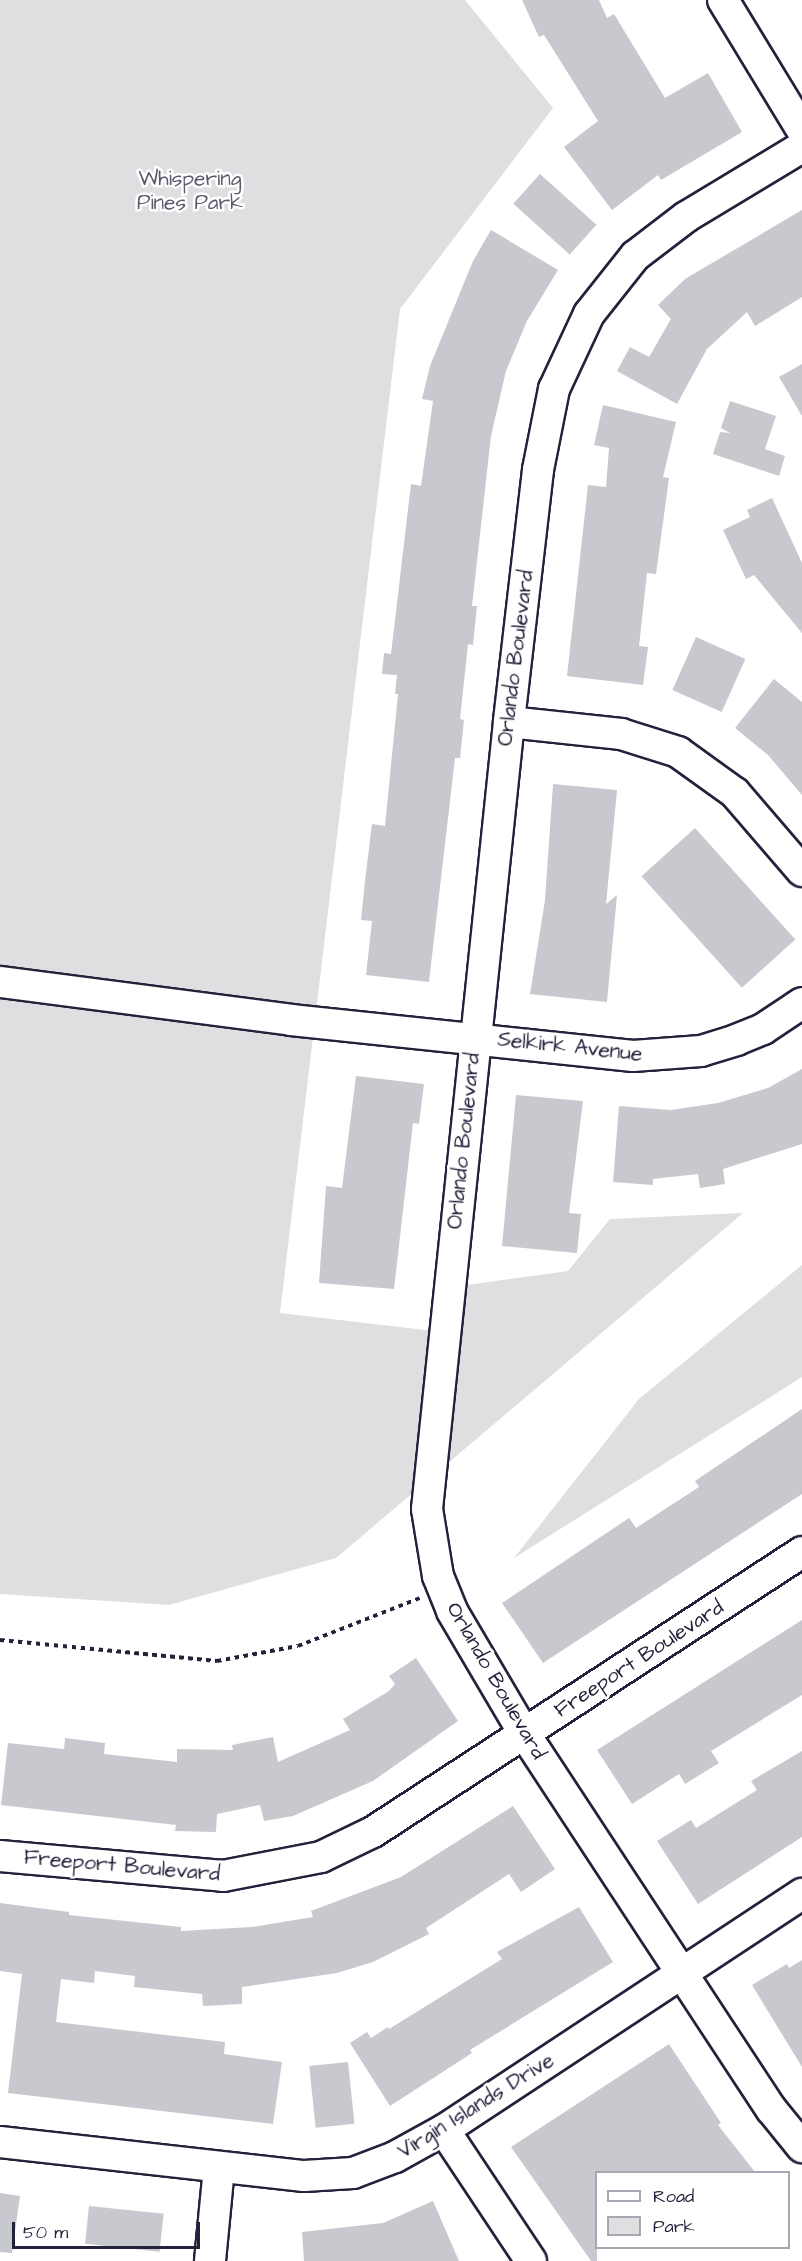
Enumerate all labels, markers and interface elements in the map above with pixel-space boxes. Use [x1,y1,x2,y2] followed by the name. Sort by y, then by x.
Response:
[137,166,243,216] park label: Whispering Pines Park
[493,569,539,747] street label: Orlando Boulevard
[496,1027,644,1067] street label: Selkirk Avenue
[442,1052,486,1230] street label: Orlando Boulevard
[550,1595,728,1723] street label: Freeport Boulevard
[441,1598,551,1764] street label: Orlando Boulevard
[23,1845,221,1887] street label: Freeport Boulevard
[393,2048,559,2164] street label: Virgin Islands Drive
[595,2171,790,2249] legend
[653,2184,694,2209] text: Road
[15,2210,202,2248] scale bar
[653,2214,695,2239] text: Park
[23,2220,68,2245] text: 50 m

